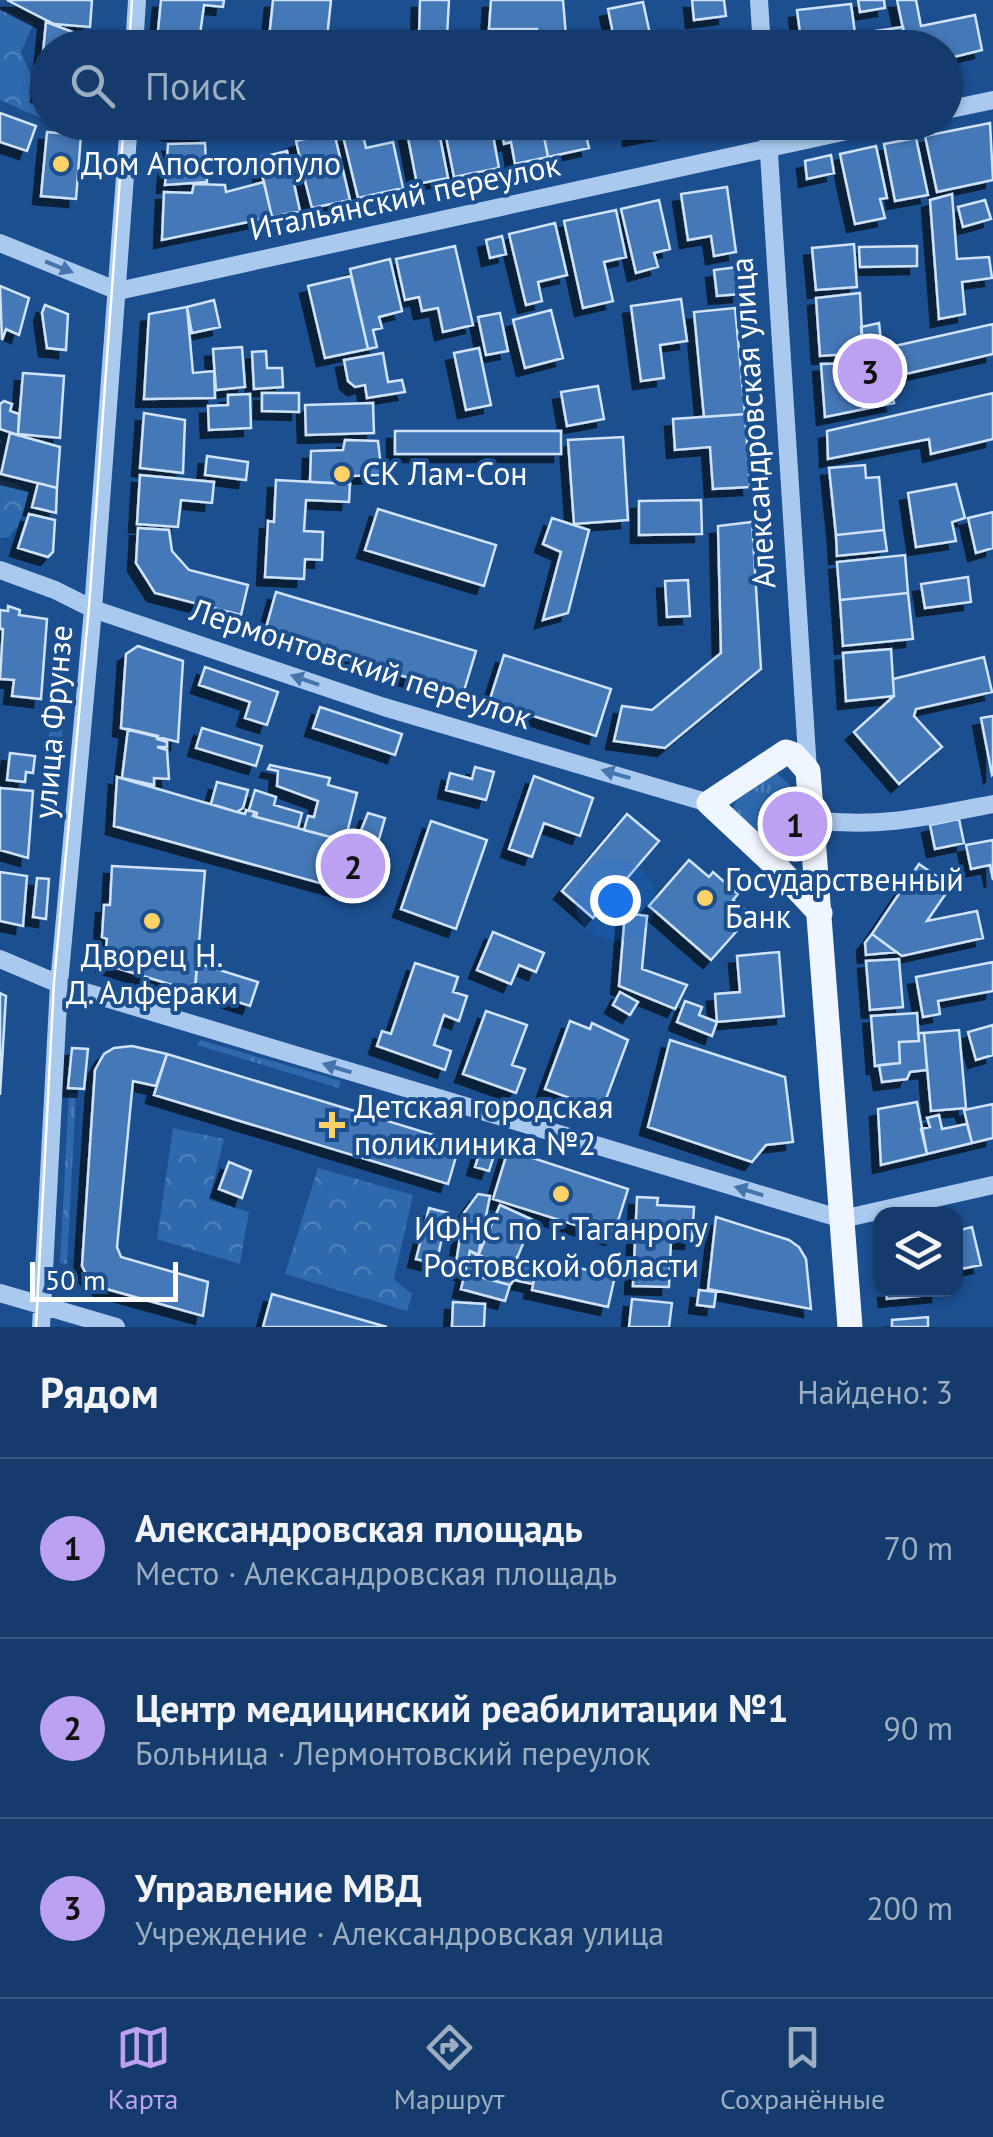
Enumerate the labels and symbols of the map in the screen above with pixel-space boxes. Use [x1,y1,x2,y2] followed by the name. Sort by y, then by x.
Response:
[81,142,341,184] place label: Дом Апостолопуло
[246,142,565,249] street label: Итальянский переулок
[50,153,72,175] marker: Дом Апостолопуло
[719,256,785,590] street label: Александровская улица
[44,259,74,275] one-way arrow
[838,334,902,408] pin: 3
[362,452,528,494] place label: СК Лам-Сон
[331,463,353,485] marker: СК Лам-Сон
[184,588,538,738] street label: Лермонтовский переулок
[23,623,81,821] street label: улица Фрунзе
[289,672,319,687] one-way arrow
[600,766,631,781] one-way arrow
[762,786,828,862] pin: 1
[320,828,386,904] pin: 2
[725,858,964,937] place label: Государственный Банк
[590,875,641,926] your location
[694,887,716,909] marker: Государственный Банк
[141,910,163,932] marker: Дворец Н. Д. Алфераки
[66,934,238,1013] place label: Дворец Н. Д. Алфераки
[321,1060,352,1075] one-way arrow
[354,1085,613,1164] place label: Детская городская поликлиника №2
[319,1112,345,1138] marker: Детская городская поликлиника №2
[550,1183,572,1205] marker: ИФНС по г. Таганрогу Ростовской области
[733,1183,763,1198] one-way arrow
[414,1207,708,1286] place label: ИФНС по г. Таганрогу Ростовской области
[30,1257,178,1302] scale bar

